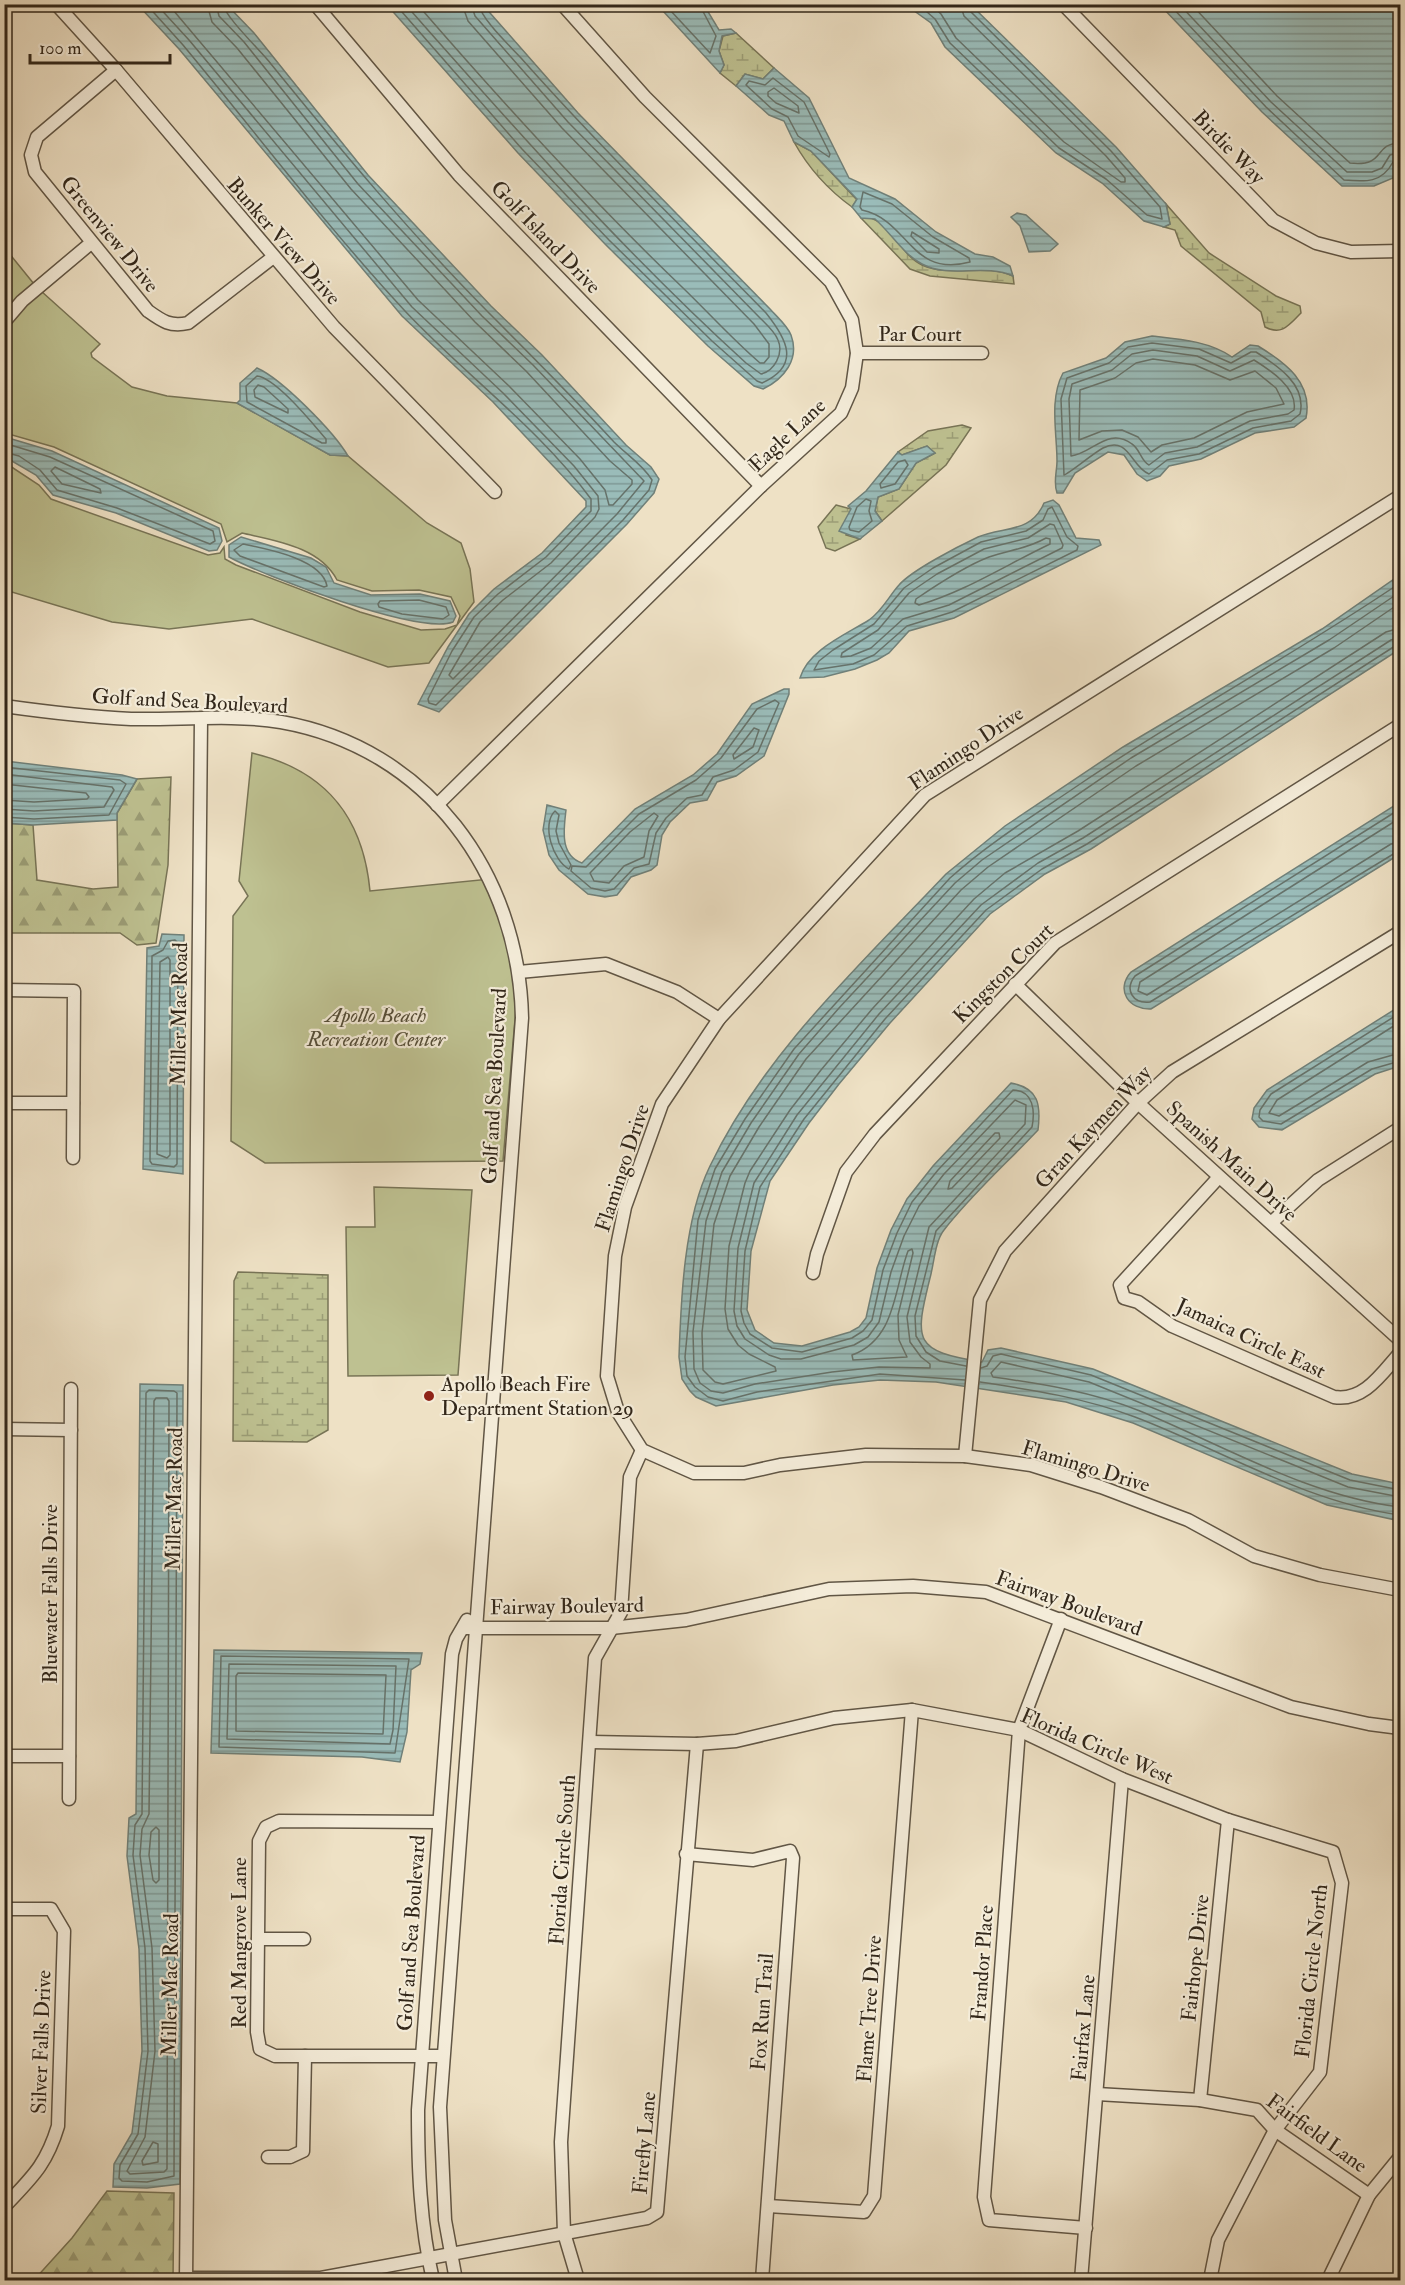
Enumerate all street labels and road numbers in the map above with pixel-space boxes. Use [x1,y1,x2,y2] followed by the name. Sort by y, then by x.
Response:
[1187,104,1271,191] street label: Birdie Way
[54,171,165,298] street label: Greenview Drive
[221,172,347,311] street label: Bunker View Drive
[485,175,607,300] street label: Golf Island Drive
[878,321,962,348] street label: Par Court
[743,393,832,478] street label: Eagle Lane
[91,683,289,720] street label: Golf and Sea Boulevard
[904,700,1029,797] street label: Flamingo Drive
[947,917,1060,1029] street label: Kingston Court
[165,942,194,1086] street label: Miller Mac Road
[476,987,513,1185] street label: Golf and Sea Boulevard
[1029,1059,1158,1195] street label: Gran Kaymen Way
[1160,1095,1303,1228] street label: Spanish Main Drive
[589,1101,656,1236] street label: Flamingo Drive
[1171,1292,1330,1385] street label: Jamaica Circle East
[160,1427,189,1571] street label: Miller Mac Road
[1018,1434,1154,1499] street label: Flamingo Drive
[37,1504,64,1684] street label: Bluewater Falls Drive
[992,1564,1146,1643] street label: Fairway Boulevard
[490,1592,645,1621] street label: Fairway Boulevard
[1016,1702,1177,1791] street label: Florida Circle West
[543,1774,582,1946] street label: Florida Circle South
[391,1833,432,2032] street label: Golf and Sea Boulevard
[226,1857,253,2029] street label: Red Mangrove Lane
[1289,1883,1334,2059] street label: Florida Circle North
[1175,1893,1216,2023] street label: Fairhope Drive
[965,1904,1000,2022] street label: Frandor Place
[156,1913,185,2057] street label: Miller Mac Road
[851,1934,888,2084] street label: Flame Tree Drive
[745,1952,780,2072] street label: Fox Run Trail
[25,1969,58,2114] street label: Silver Falls Drive
[1065,1973,1102,2083] street label: Fairfax Lane
[1261,2088,1373,2179] street label: Fairfield Lane
[627,2090,662,2196] street label: Firefly Lane

